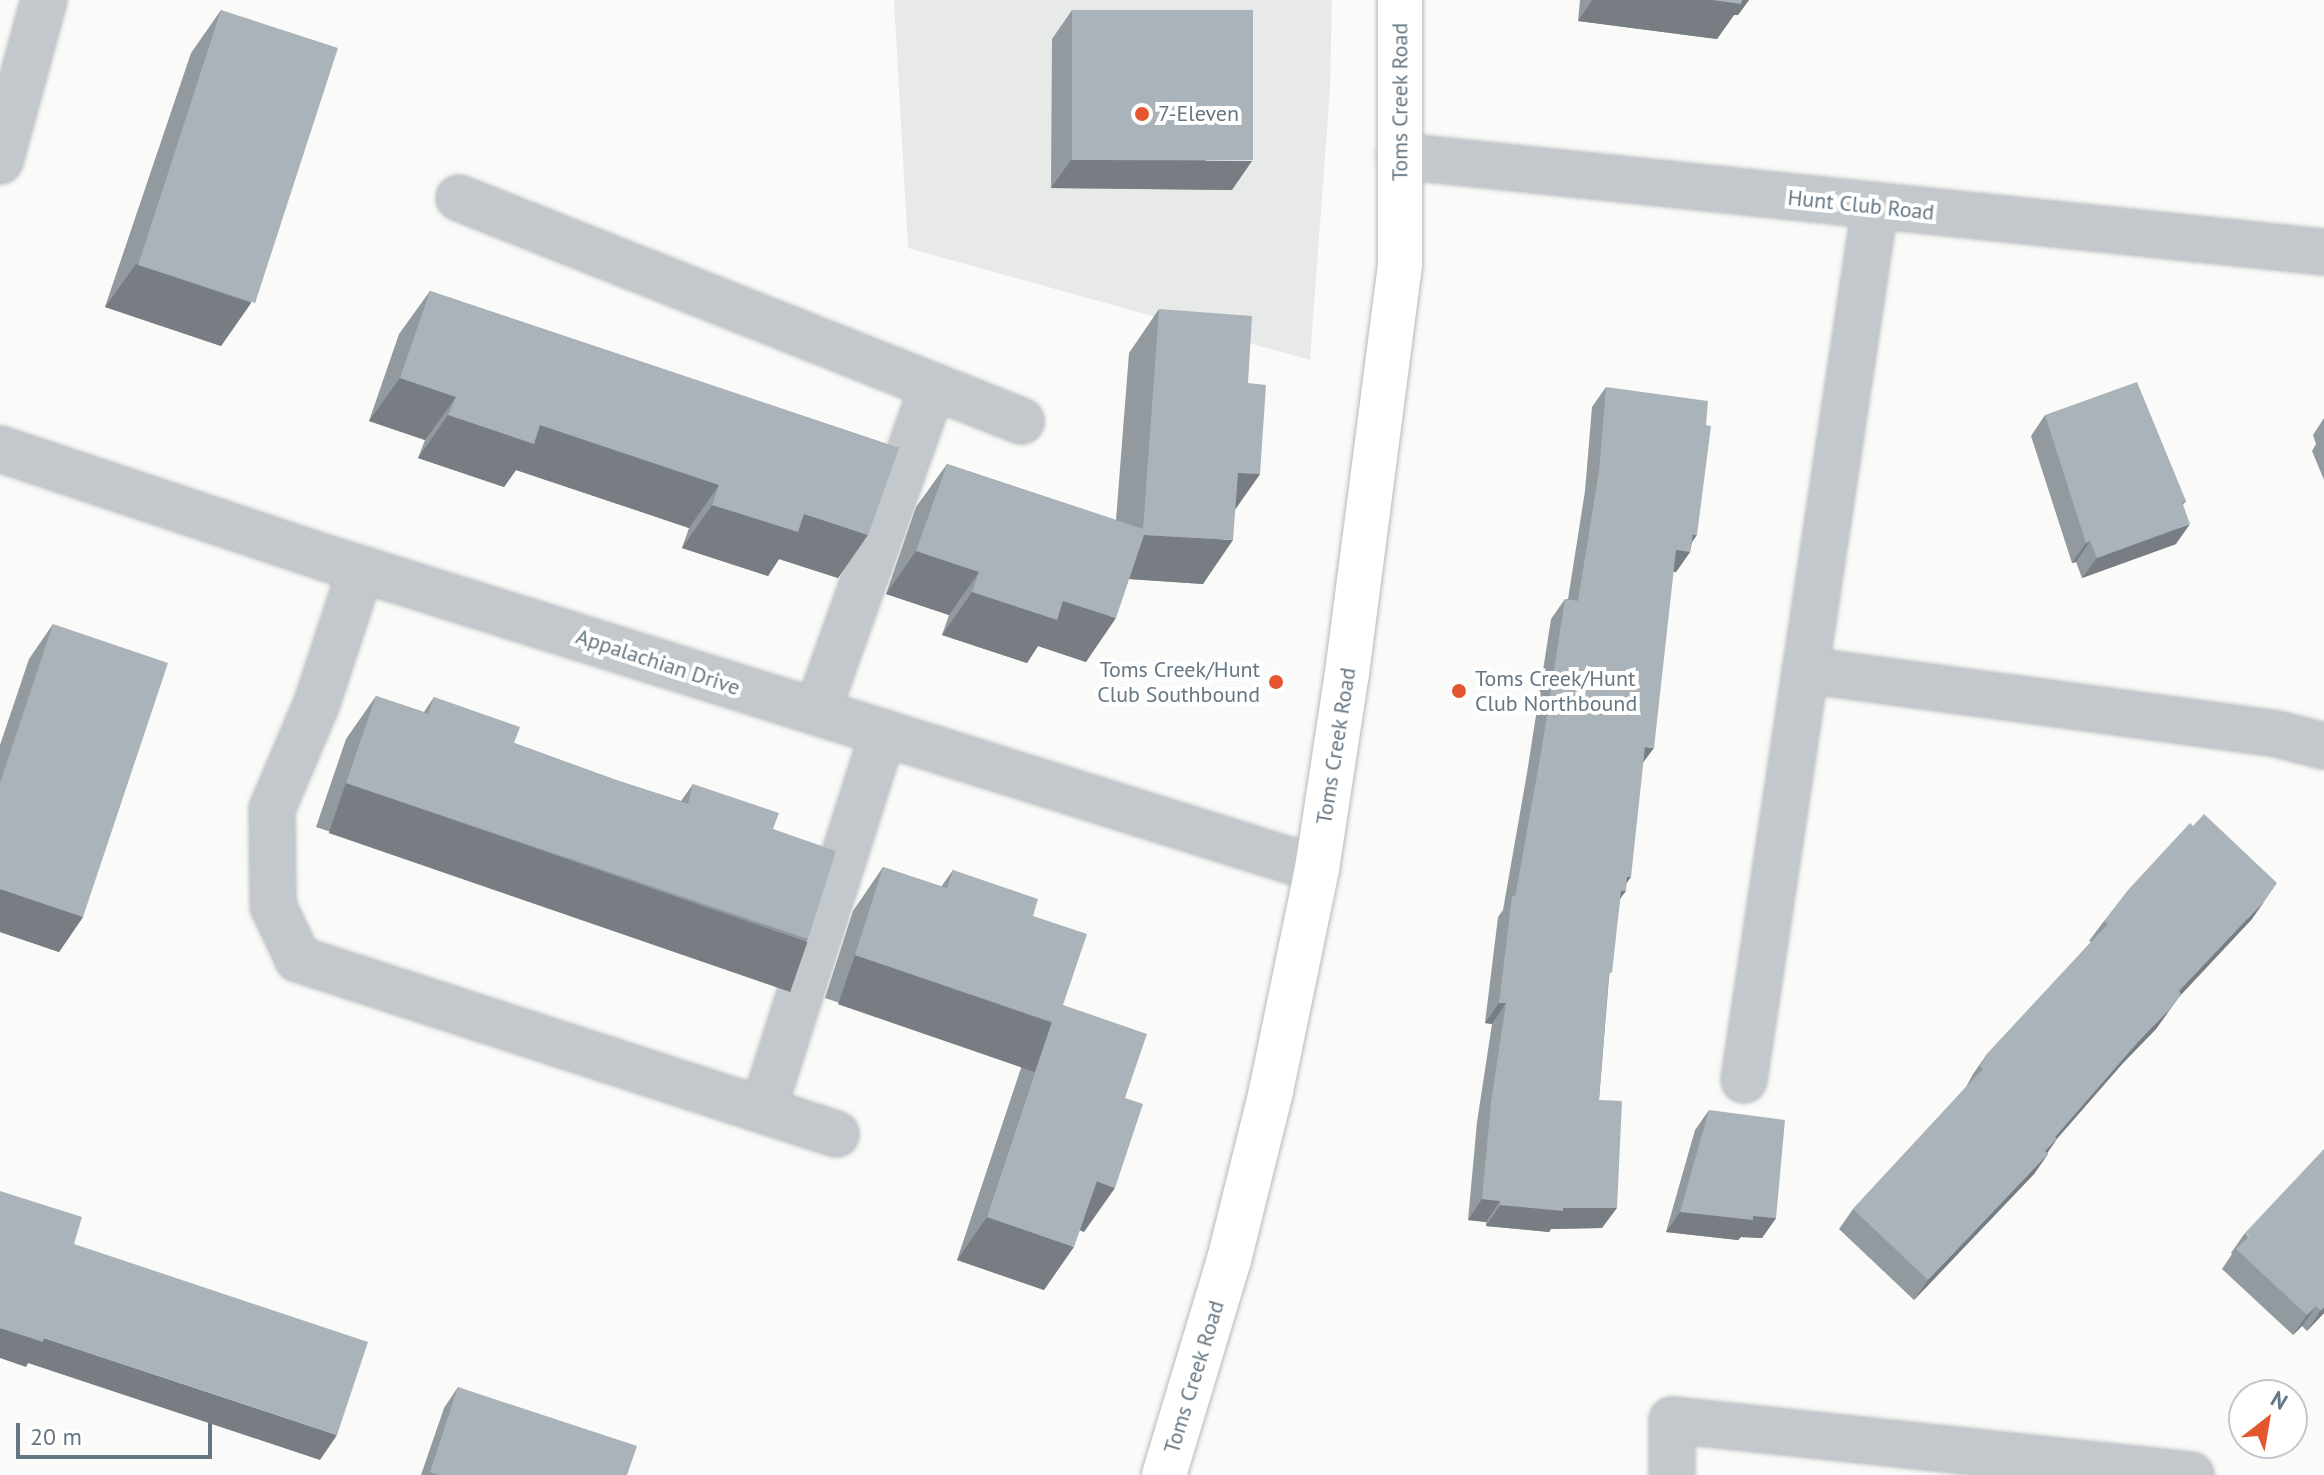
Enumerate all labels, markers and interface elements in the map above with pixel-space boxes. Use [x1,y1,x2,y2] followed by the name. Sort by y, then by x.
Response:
[1387,23,1413,181] street label: Toms Creek Road
[1158,101,1239,127] place label: 7-Eleven
[1133,105,1151,123] marker: 7-Eleven
[1786,184,1936,226] street label: Hunt Club Road
[573,623,743,701] street label: Appalachian Drive
[1097,656,1260,708] place label: Toms Creek/Hunt Club Southbound
[1311,665,1361,827] street label: Toms Creek Road
[1475,665,1637,716] place label: Toms Creek/Hunt Club Northbound
[1267,673,1285,691] marker: Toms Creek/Hunt Club Southbound
[1450,682,1468,700] marker: Toms Creek/Hunt Club Northbound
[1158,1297,1230,1457] street label: Toms Creek Road
[2228,1379,2308,1459] north arrow
[2266,1384,2293,1416] text: N
[20,1407,216,1457] scale bar
[30,1421,82,1452] text: 20 m

